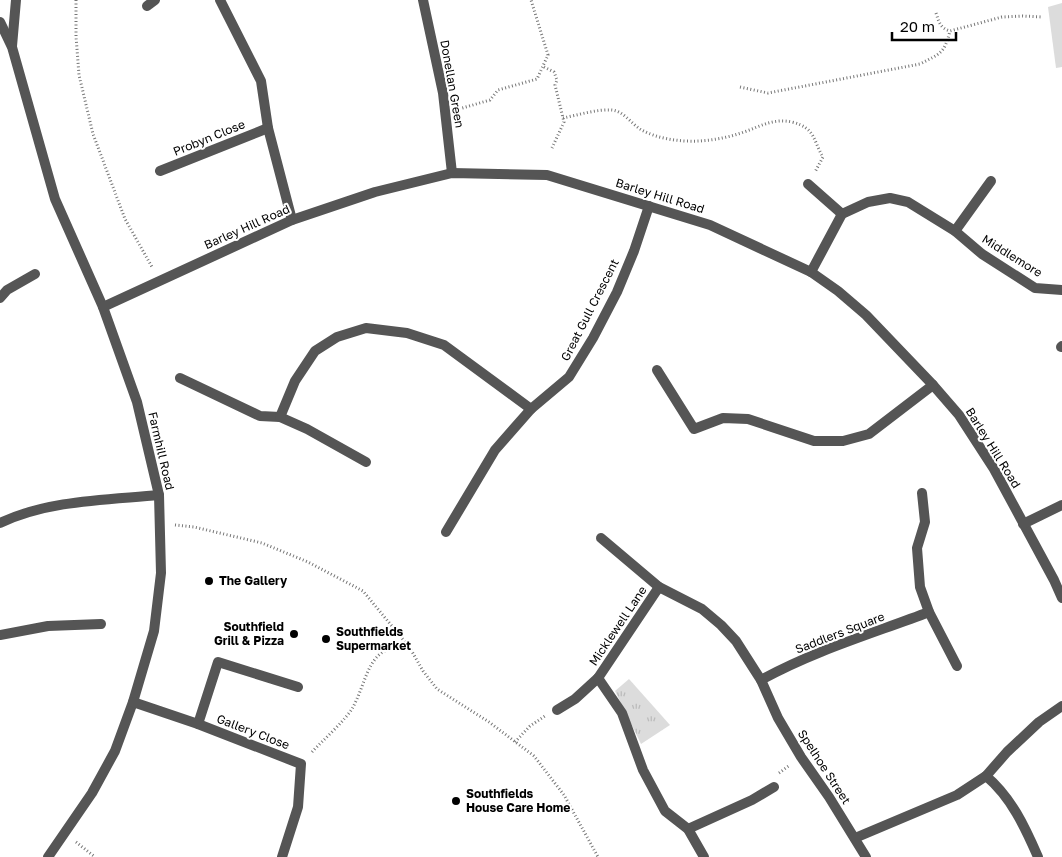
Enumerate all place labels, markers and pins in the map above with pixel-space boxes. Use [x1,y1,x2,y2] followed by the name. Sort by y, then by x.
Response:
[219,573,288,588] place label: The Gallery
[203,575,215,587] marker: The Gallery
[214,619,284,648] place label: Southfield Grill & Pizza
[336,624,411,653] place label: Southfields Supermarket
[288,628,300,640] marker: Southfield Grill & Pizza
[320,633,332,645] marker: Southfields Supermarket
[466,786,570,815] place label: Southfields House Care Home
[450,795,462,807] marker: Southfields House Care Home

